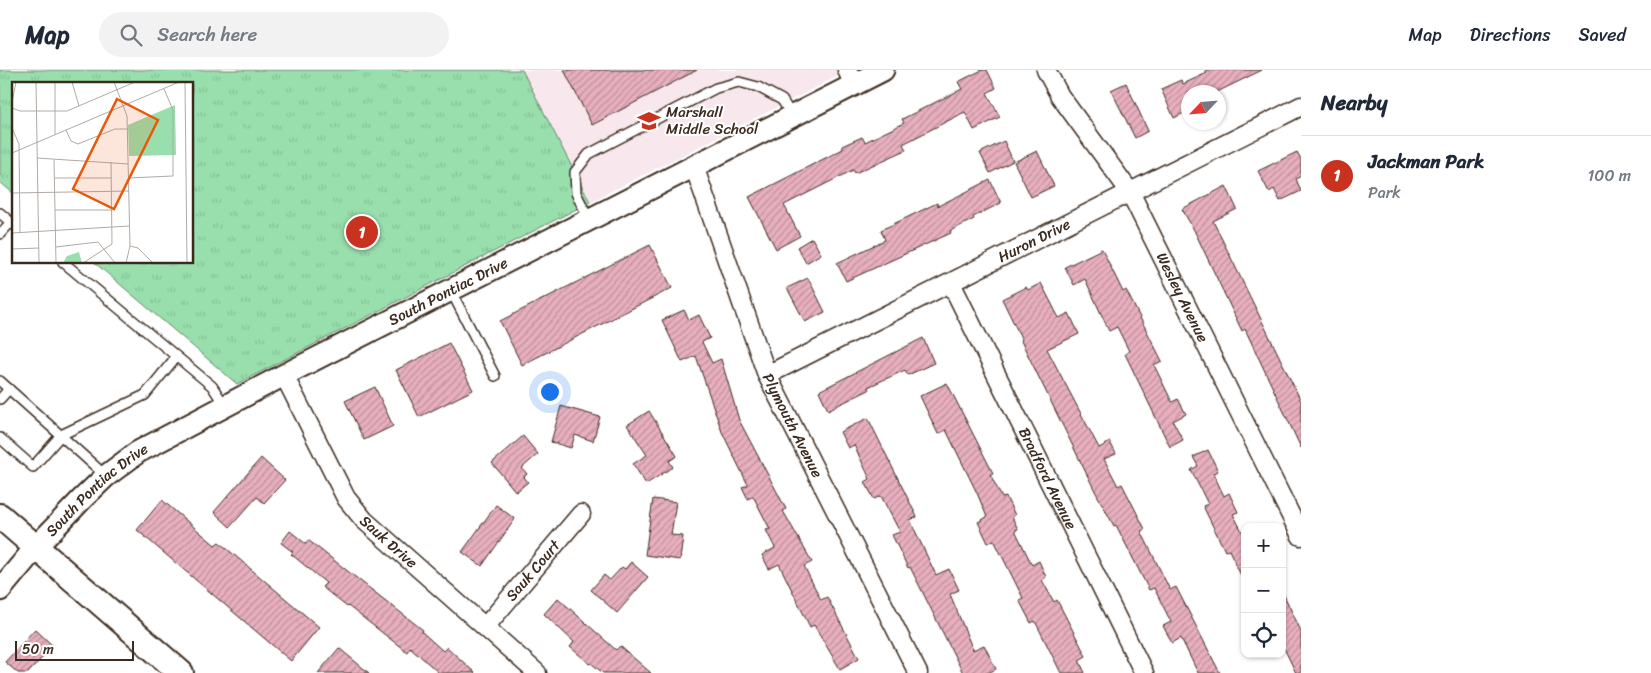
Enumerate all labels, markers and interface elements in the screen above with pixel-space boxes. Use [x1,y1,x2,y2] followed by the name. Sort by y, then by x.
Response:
[99,12,449,57] search box
[25,14,69,56] text: Map
[157,18,257,51] text: Search here
[1409,19,1442,51] text: Map
[1470,19,1551,51] text: Directions
[1579,19,1626,51] text: Saved
[117,21,145,49] icon: search
[12,82,194,264] inset map
[1321,84,1387,122] text: Nearby
[1181,85,1226,130] north arrow
[666,99,759,142] place label: Marshall Middle School
[636,108,662,134] school or university icon: Marshall Middle School
[1368,145,1484,178] text: Jackman Park
[1334,161,1340,190] text: 1
[1587,161,1631,190] text: 100 m
[1368,178,1401,207] text: Park
[993,211,1075,270] street label: Huron Drive
[346,213,378,251] pin: 1
[1149,248,1216,347] street label: Wesley Avenue
[384,250,513,333] street label: South Pontiac Drive
[755,368,830,483] street label: Plymouth Avenue
[537,379,563,405] your location
[1011,423,1084,534] street label: Bradford Avenue
[39,436,153,543] street label: South Pontiac Drive
[353,509,424,575] street label: Sauk Drive
[1241,523,1286,658] map controls
[1241,523,1286,568] button: +
[499,533,567,607] street label: Sauk Court
[1241,568,1286,613] button: −
[1241,613,1286,658] button: locate
[22,637,54,662] text: 50 m
[15,638,134,661] scale bar

